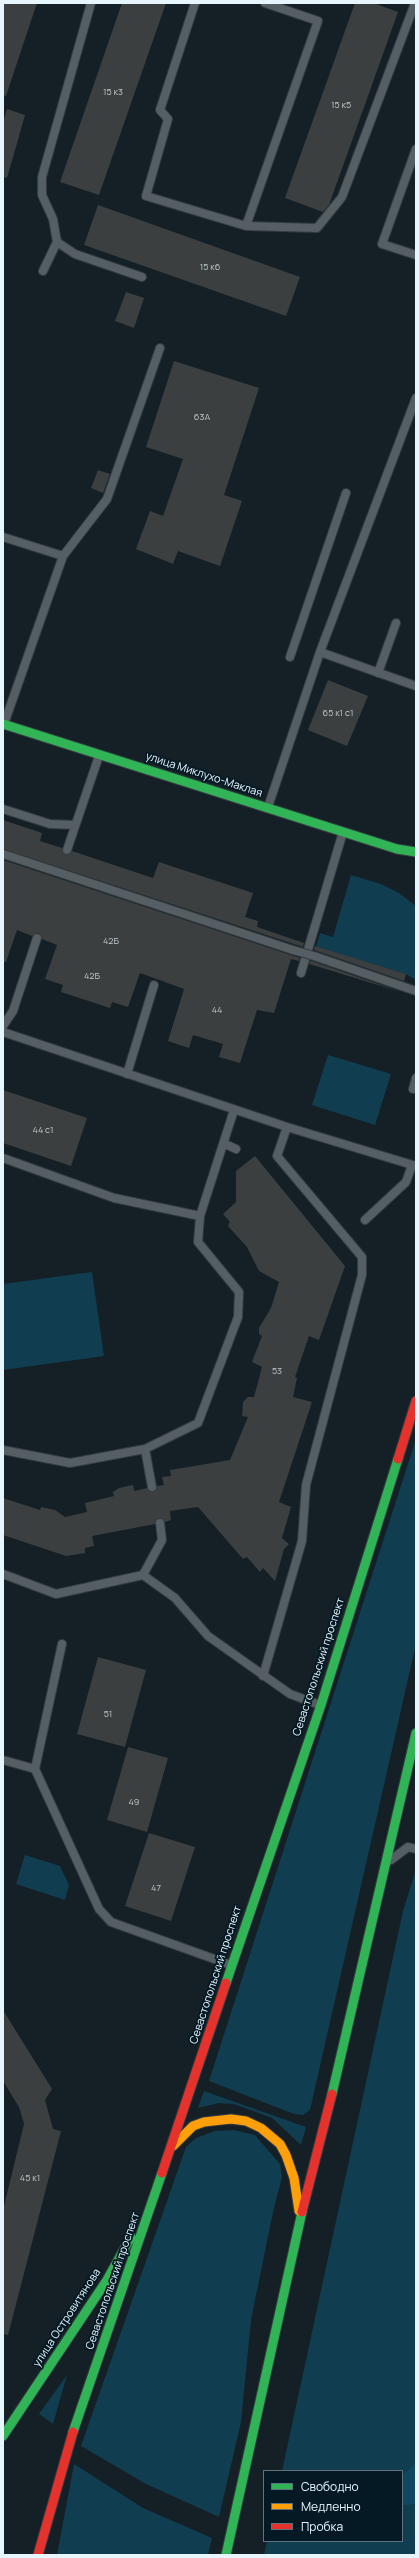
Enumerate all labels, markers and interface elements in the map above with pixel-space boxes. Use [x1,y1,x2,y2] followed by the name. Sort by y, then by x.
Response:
[103,87,123,97] house number: 15 к3
[331,100,351,110] house number: 15 к5
[200,262,220,272] house number: 15 к6
[194,412,210,422] house number: 63А
[323,708,353,718] house number: 65 к1 с1
[144,750,264,800] street label: улица Миклухо-Маклая
[103,936,119,946] house number: 42Б
[84,971,100,981] house number: 42Б
[212,1005,222,1015] house number: 44
[33,1125,53,1135] house number: 44 с1
[272,1366,282,1376] house number: 53
[290,1596,348,1738] street label: Севастопольский проспект
[104,1709,112,1719] house number: 51
[129,1797,139,1807] house number: 49
[151,1883,161,1893] house number: 47
[187,1904,245,2046] street label: Севастопольский проспект
[20,2173,40,2183] house number: 45 к1
[83,2211,143,2351] street label: Севастопольский проспект
[30,2266,104,2370] street label: улица Островитянова
[263,2470,403,2542] legend
[301,2478,359,2495] text: Свободно
[301,2498,361,2515] text: Медленно
[301,2518,343,2535] text: Пробка

